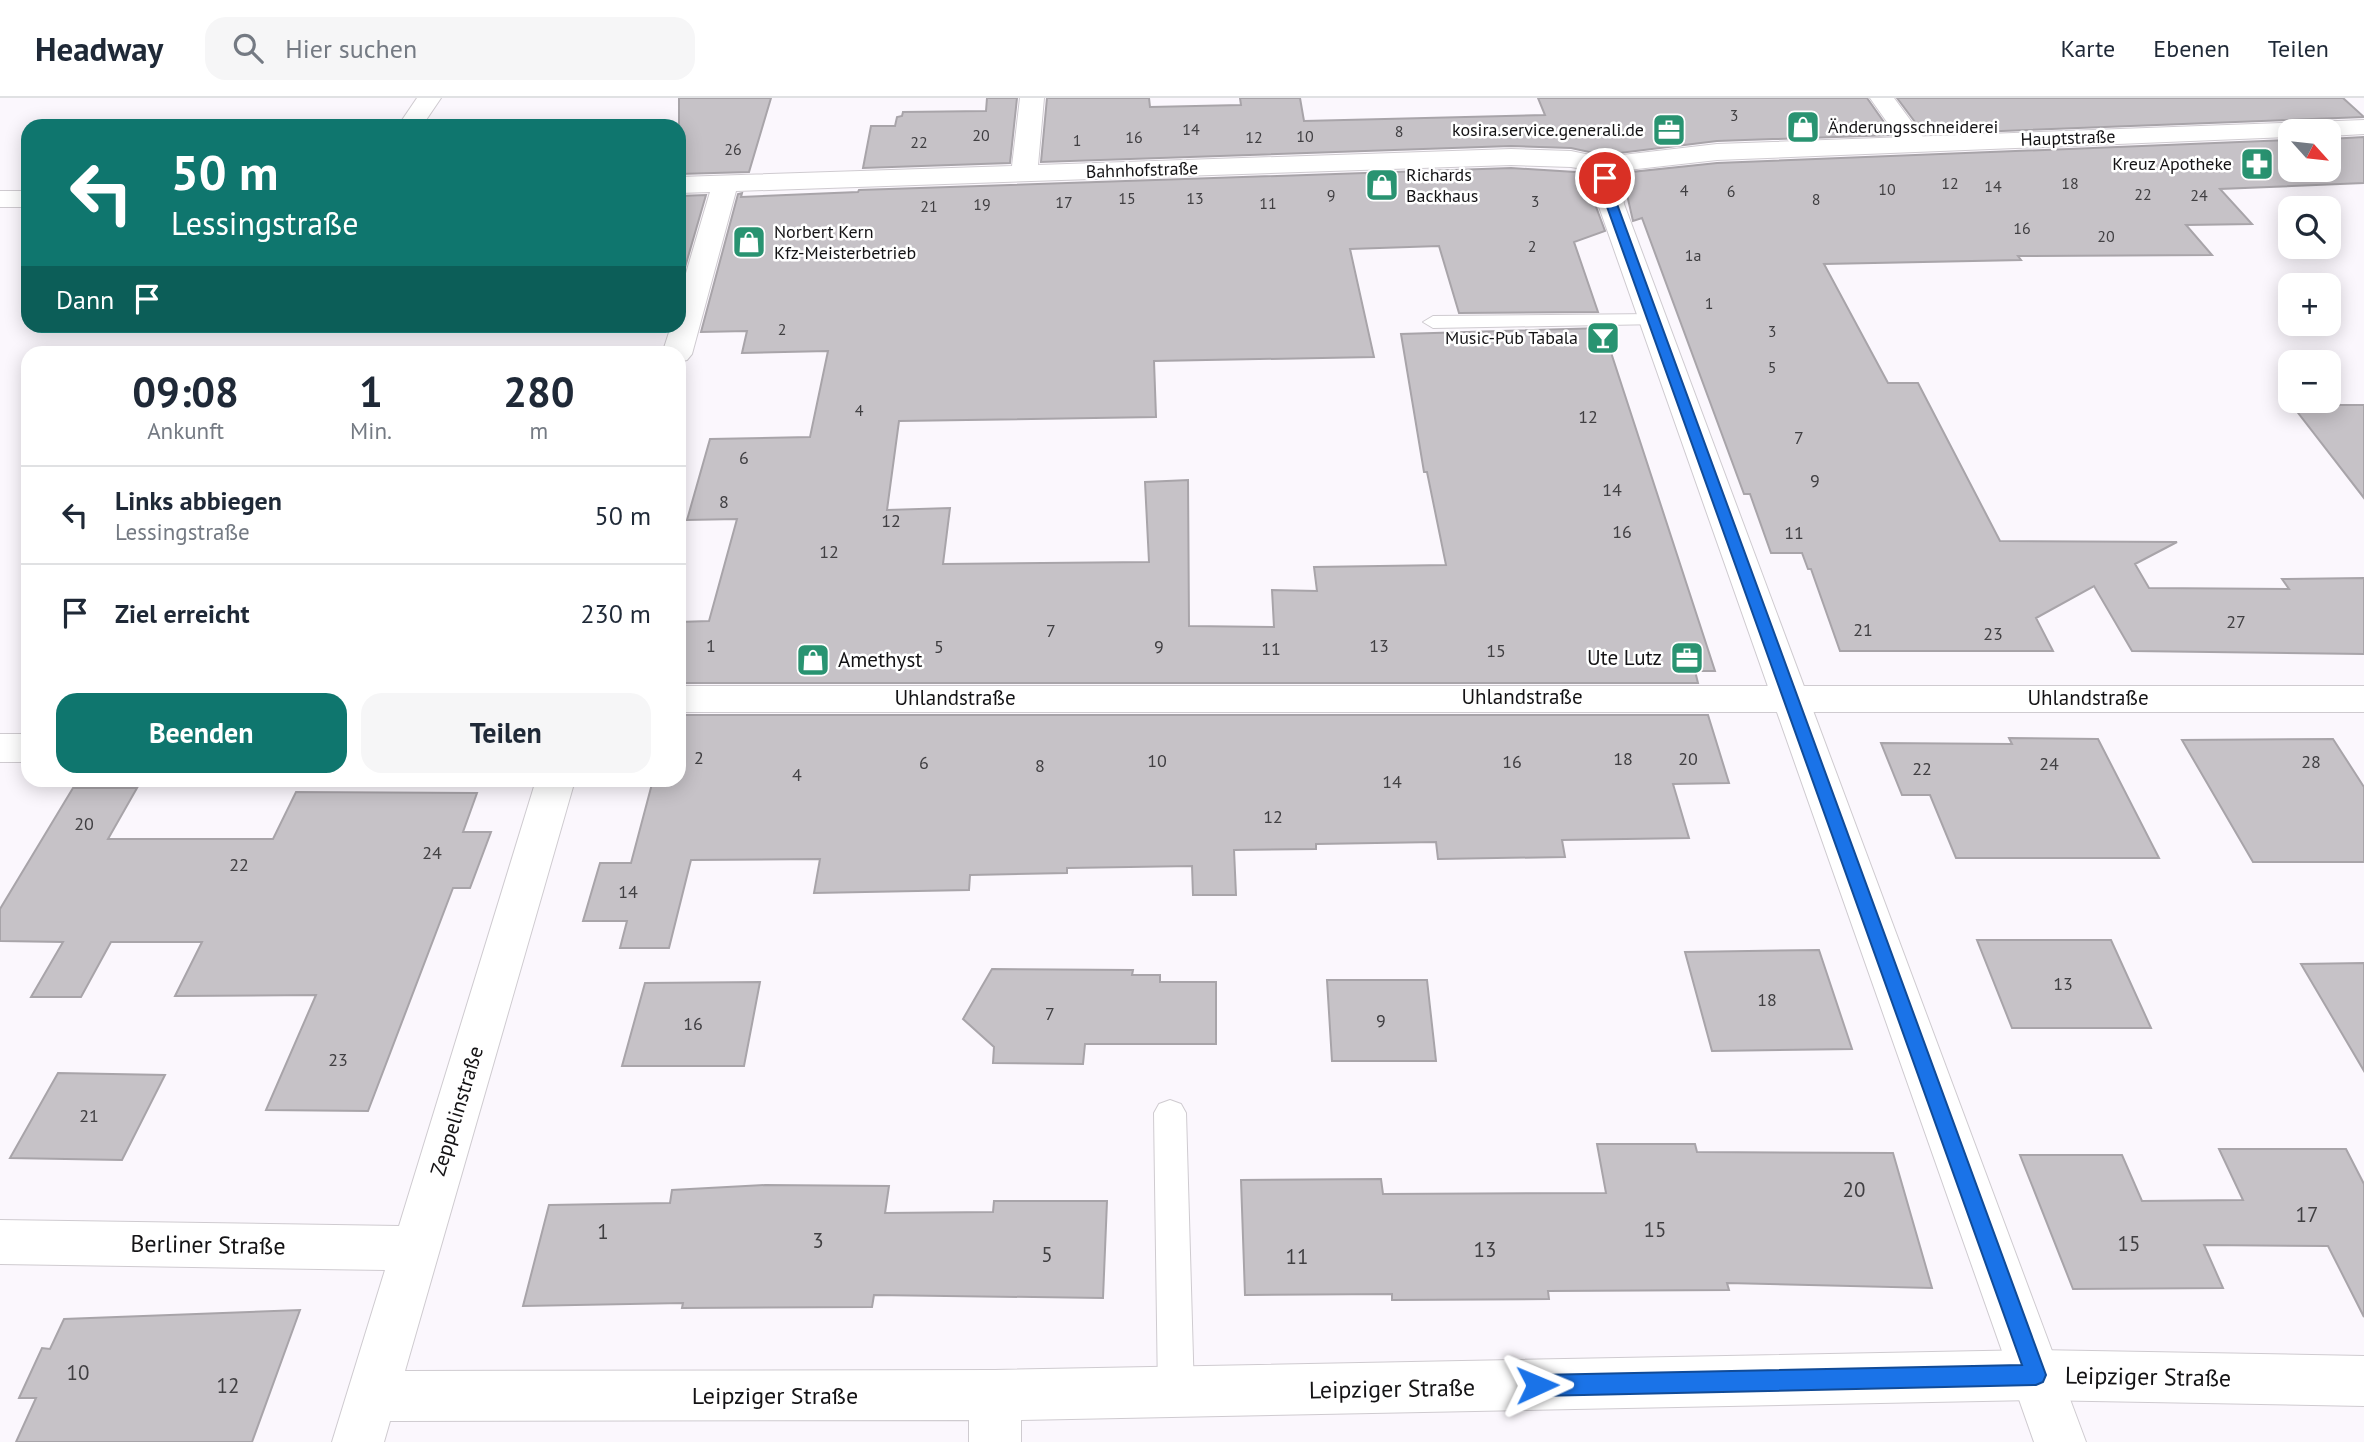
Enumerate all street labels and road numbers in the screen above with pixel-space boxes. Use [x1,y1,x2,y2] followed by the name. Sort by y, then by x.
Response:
[2020,124,2116,151] street label: Hauptstraße
[1085,156,1199,183] street label: Bahnhofstraße
[1461,683,1583,710] street label: Uhlandstraße
[894,684,1016,711] street label: Uhlandstraße
[2027,684,2149,711] street label: Uhlandstraße
[424,1043,489,1179] street label: Zeppelinstraße
[130,1228,286,1261] street label: Berliner Straße
[2065,1360,2231,1393] street label: Leipziger Straße
[1309,1372,1475,1405] street label: Leipziger Straße
[692,1380,858,1411] street label: Leipziger Straße

